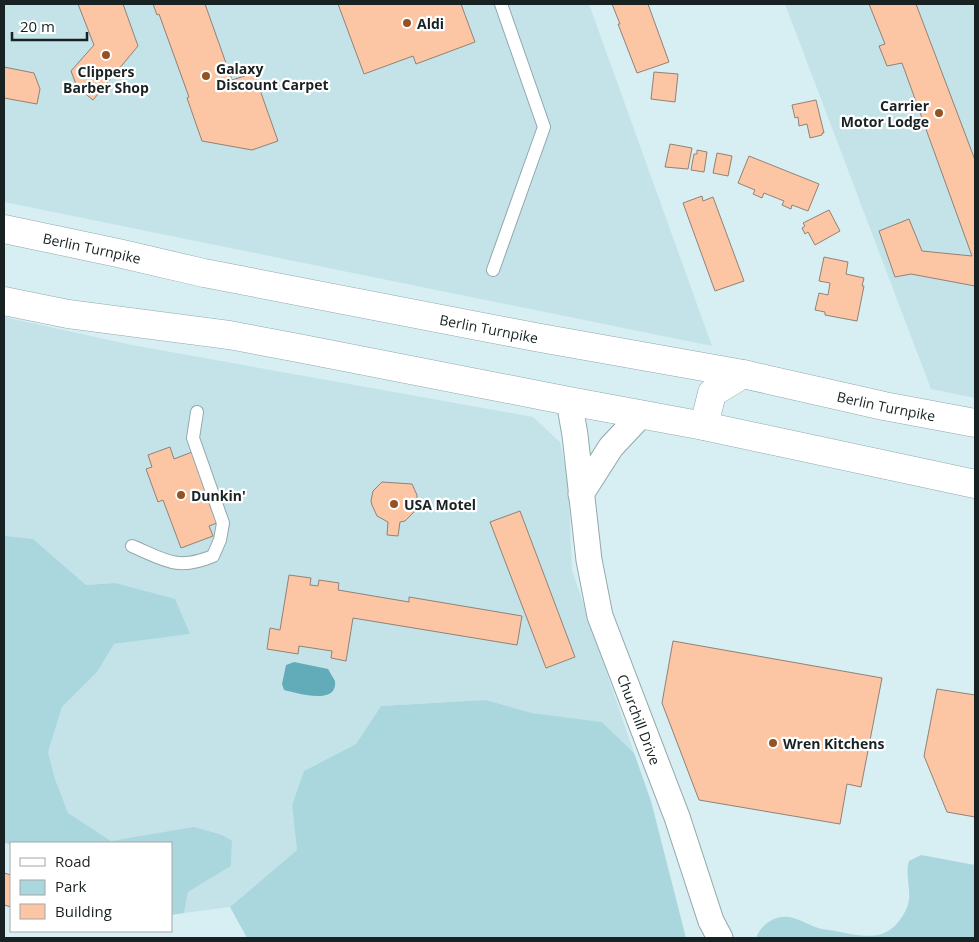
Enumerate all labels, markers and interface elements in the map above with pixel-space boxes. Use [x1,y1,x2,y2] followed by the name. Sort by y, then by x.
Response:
[12,10,88,42] scale bar
[417,14,444,33] place label: Aldi
[20,16,55,36] text: 20 m
[401,17,413,29] marker: Aldi
[100,49,112,61] marker: Clippers Barber Shop
[216,59,329,94] place label: Galaxy Discount Carpet
[63,62,149,97] place label: Clippers Barber Shop
[200,70,212,82] marker: Galaxy Discount Carpet
[841,96,930,131] place label: Carrier Motor Lodge
[933,107,945,119] marker: Carrier Motor Lodge
[41,228,143,268] street label: Berlin Turnpike
[438,309,540,347] street label: Berlin Turnpike
[835,386,937,425] street label: Berlin Turnpike
[191,486,246,505] place label: Dunkin'
[175,489,187,501] marker: Dunkin'
[404,495,476,514] place label: USA Motel
[388,498,400,510] marker: USA Motel
[614,671,666,767] street label: Churchill Drive
[783,734,885,753] place label: Wren Kitchens
[767,737,779,749] marker: Wren Kitchens
[10,842,172,932] legend
[55,851,91,871] text: Road
[55,876,86,896] text: Park
[55,901,112,921] text: Building

